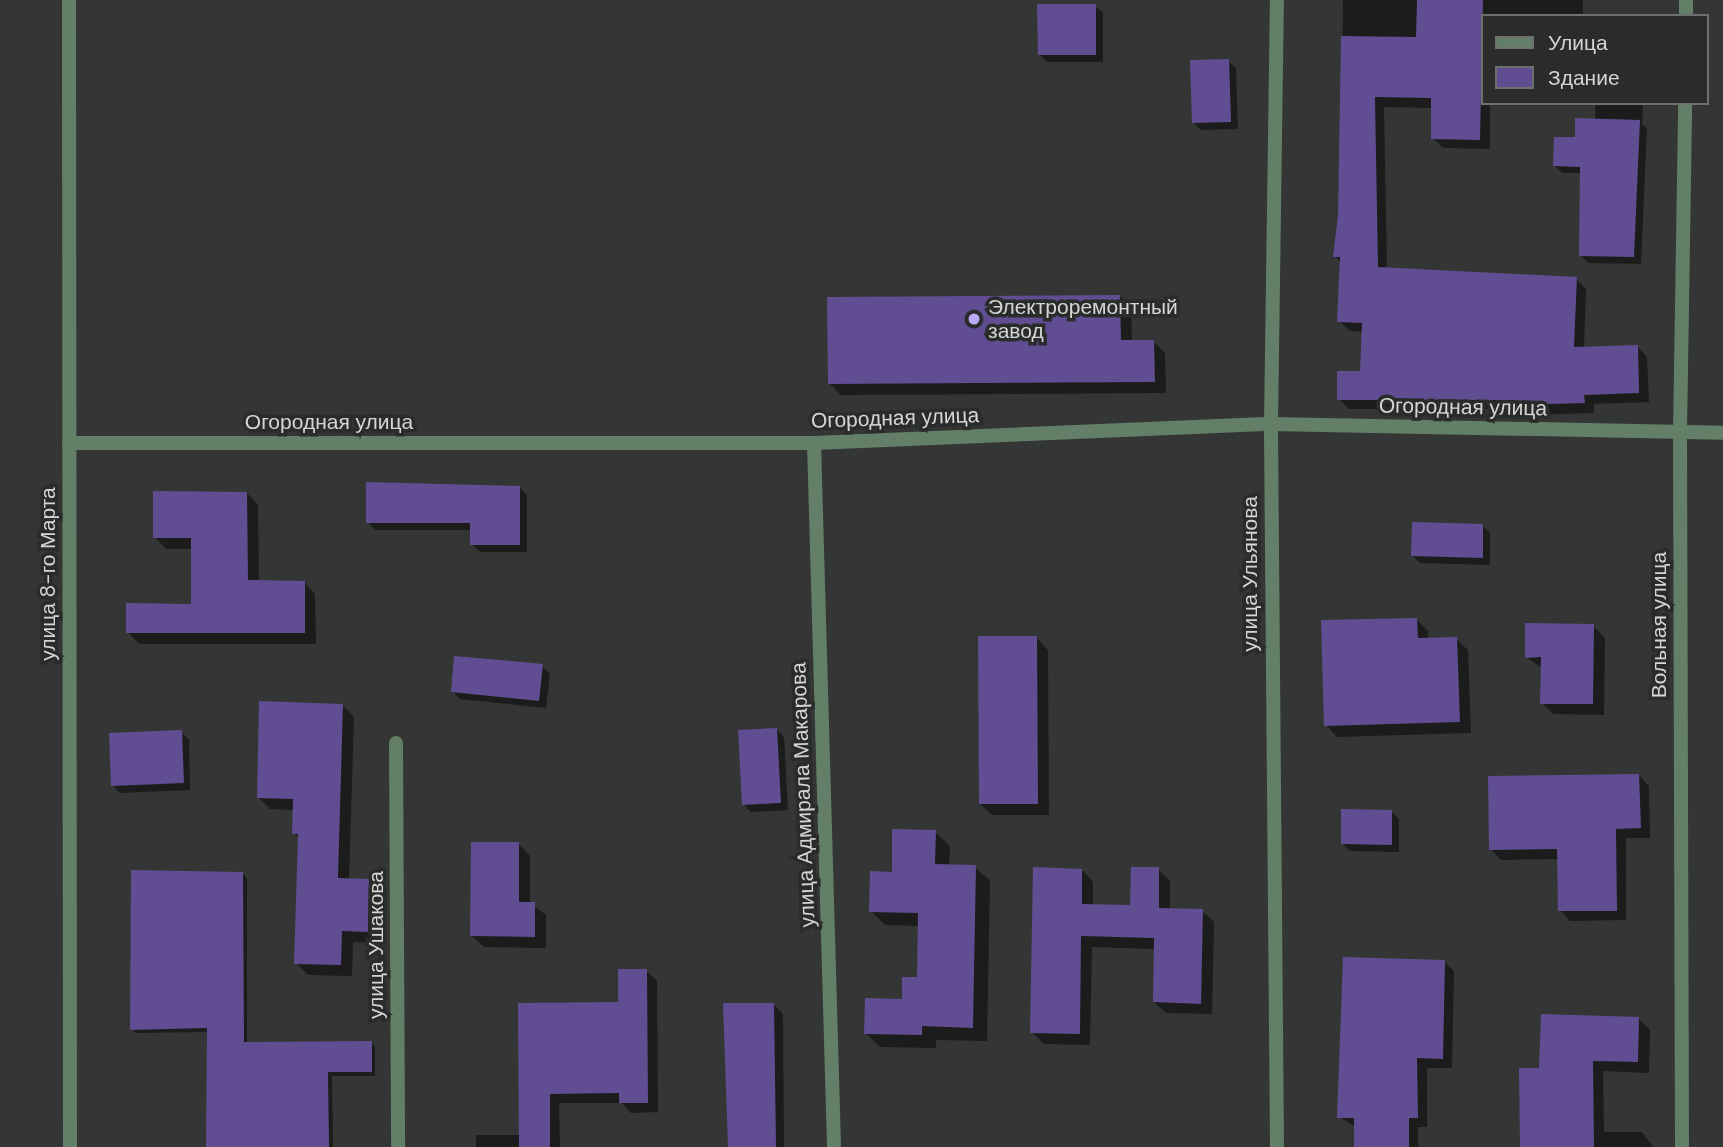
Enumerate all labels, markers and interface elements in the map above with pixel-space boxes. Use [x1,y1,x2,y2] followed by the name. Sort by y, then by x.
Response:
[1482,14,1709,105] legend
[1548,29,1608,57] text: Улица
[1548,64,1620,92] text: Здание
[988,294,1178,344] place label: Электроремонтный завод
[966,311,982,327] marker: Электроремонтный завод
[1379,393,1547,421] street label: Огородная улица
[810,402,980,434] street label: Огородная улица
[245,409,413,435] street label: Огородная улица
[35,487,61,661] street label: улица 8-го Марта
[1237,496,1263,652] street label: улица Ульянова
[1646,552,1672,698] street label: Вольная улица
[786,662,820,928] street label: улица Адмирала Макарова
[363,871,389,1019] street label: улица Ушакова

